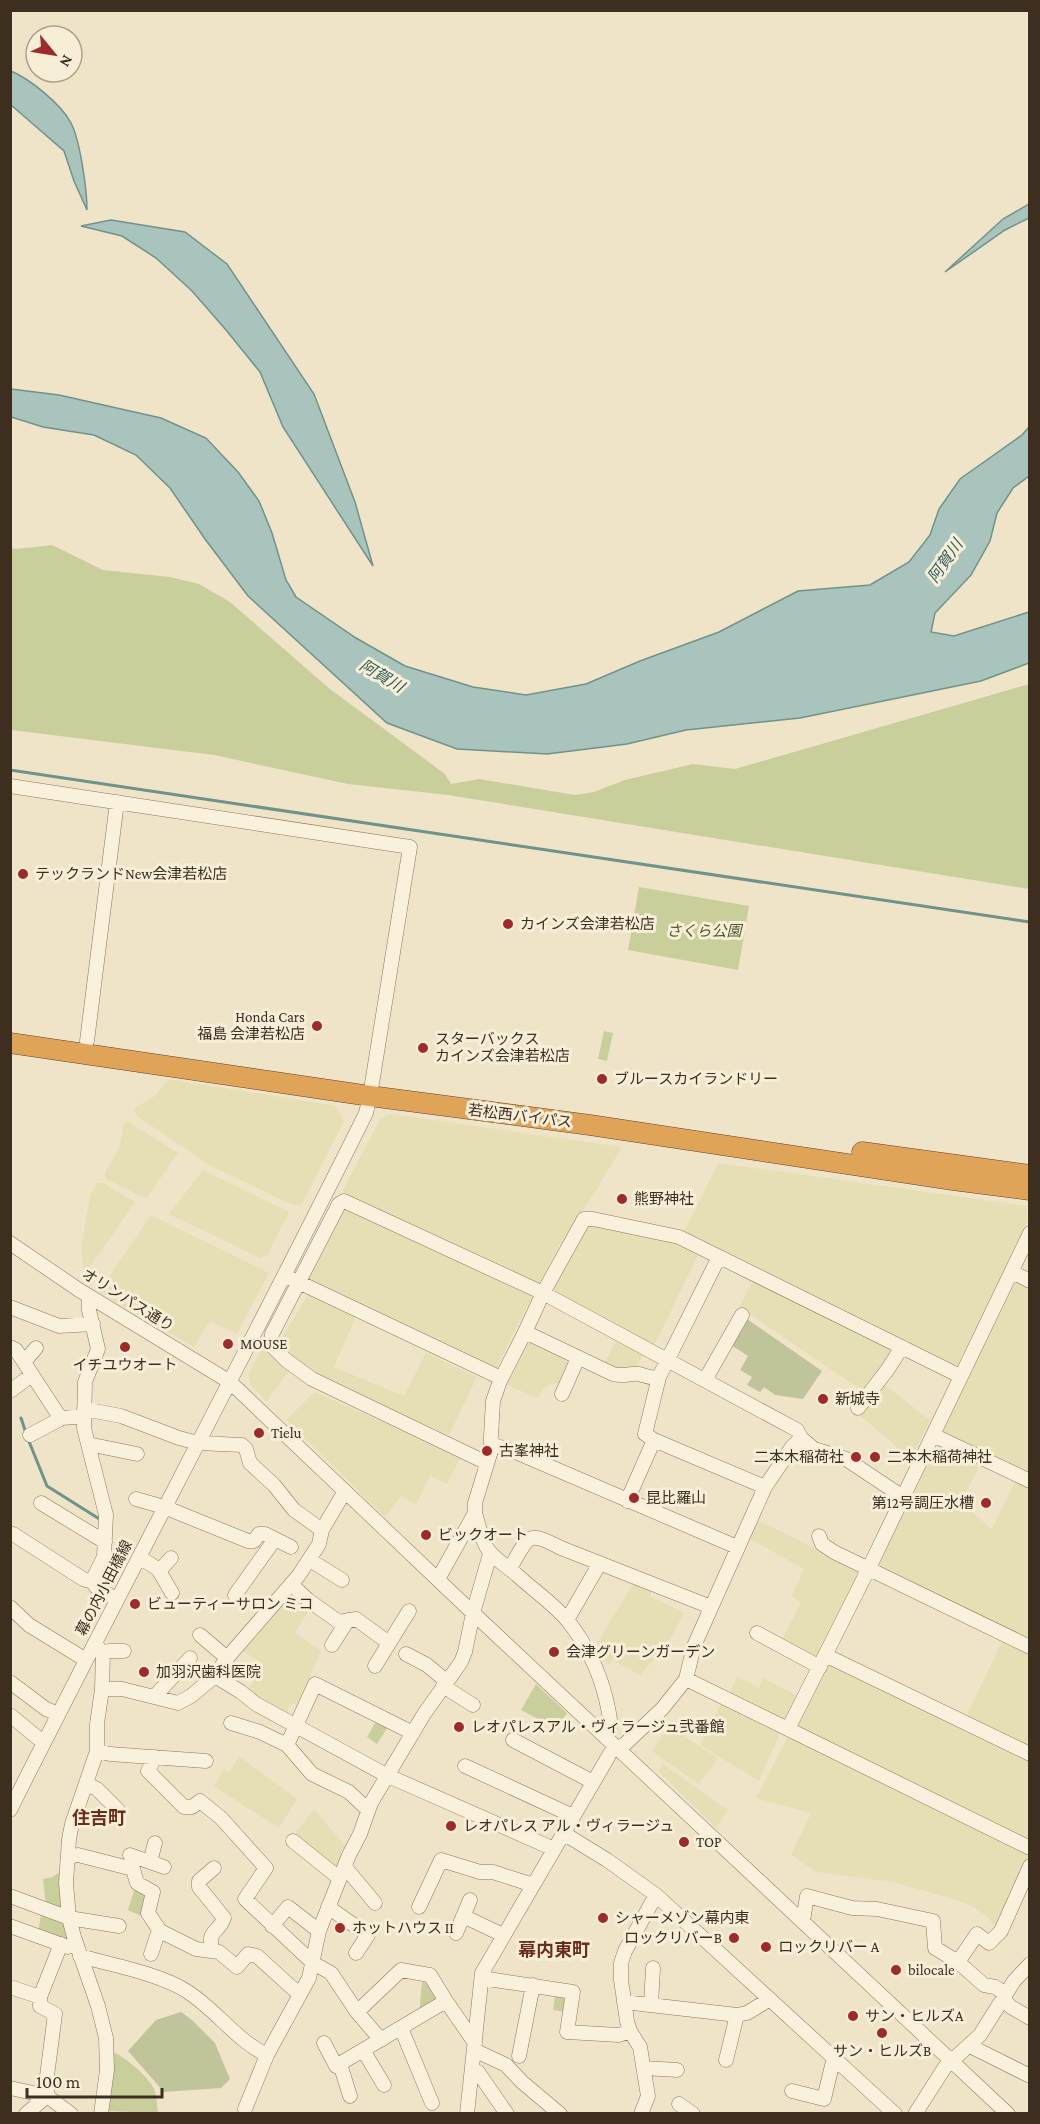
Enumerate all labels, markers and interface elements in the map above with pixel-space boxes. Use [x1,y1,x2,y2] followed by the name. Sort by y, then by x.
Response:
[24,24,84,84] north arrow
[56,52,77,70] text: N
[924,535,967,586] water label: 阿賀川
[357,656,409,697] water label: 阿賀川
[35,866,227,882] place label: テックランドNew会津若松店
[16,867,30,881] marker: テックランドNew会津若松店
[520,916,655,932] place label: カインズ会津若松店
[501,917,515,931] marker: カインズ会津若松店
[666,923,743,939] park label: さくら公園
[197,1009,305,1042] place label: Honda Cars 福島 会津若松店
[310,1019,324,1033] marker: Honda Cars 福島 会津若松店
[435,1031,570,1064] place label: スターバックス カインズ会津若松店
[416,1041,430,1055] marker: スターバックス カインズ会津若松店
[614,1071,778,1087] place label: ブルースカイランドリー
[595,1072,609,1086] marker: ブルースカイランドリー
[467,1102,573,1130] street label: 若松西バイパス
[634,1191,694,1207] place label: 熊野神社
[615,1192,629,1206] marker: 熊野神社
[79,1265,177,1335] street label: オリンパス通り
[240,1336,287,1352] place label: MOUSE
[221,1337,235,1351] marker: MOUSE
[118,1340,132,1354] marker: イチユウオート
[72,1357,178,1373] place label: イチユウオート
[835,1391,880,1407] place label: 新城寺
[816,1392,830,1406] marker: 新城寺
[271,1425,302,1441] place label: Tielu
[252,1426,266,1440] marker: Tielu
[499,1443,559,1459] place label: 古峯神社
[480,1444,494,1458] marker: 古峯神社
[754,1449,844,1465] place label: 二本木稲荷社
[887,1449,992,1465] place label: 二本木稲荷神社
[849,1450,863,1464] marker: 二本木稲荷社
[868,1450,882,1464] marker: 二本木稲荷神社
[646,1490,706,1506] place label: 昆比羅山
[627,1491,641,1505] marker: 昆比羅山
[872,1495,974,1511] place label: 第12号調圧水槽
[979,1496,993,1510] marker: 第12号調圧水槽
[438,1527,528,1543] place label: ビックオート
[419,1528,433,1542] marker: ビックオート
[73,1538,135,1638] street label: 幕の内小田橋線
[147,1596,314,1612] place label: ビューティーサロン ミコ
[128,1597,142,1611] marker: ビューティーサロン ミコ
[566,1644,715,1660] place label: 会津グリーンガーデン
[547,1645,561,1659] marker: 会津グリーンガーデン
[156,1664,261,1680] place label: 加羽沢歯科医院
[137,1665,151,1679] marker: 加羽沢歯科医院
[471,1719,725,1735] place label: レオパレスアル・ヴィラージュ弐番館
[452,1720,466,1734] marker: レオパレスアル・ヴィラージュ弐番館
[72,1808,126,1828] district label: 住吉町
[463,1818,674,1834] place label: レオパレス アル・ヴィラージュ
[444,1819,458,1833] marker: レオパレス アル・ヴィラージュ
[696,1834,722,1850] place label: TOP
[677,1835,691,1849] marker: TOP
[615,1910,749,1926] place label: シャーメゾン幕内東
[596,1911,610,1925] marker: シャーメゾン幕内東
[352,1920,454,1936] place label: ホットハウス II
[333,1921,347,1935] marker: ホットハウス II
[624,1930,722,1946] place label: ロックリバーB
[727,1931,741,1945] marker: ロックリバーB
[778,1939,880,1955] place label: ロックリバー A
[518,1940,590,1960] district label: 幕内東町
[759,1940,773,1954] marker: ロックリバー A
[908,1962,955,1978] place label: bilocale
[889,1963,903,1977] marker: bilocale
[865,2008,964,2024] place label: サン・ヒルズA
[846,2009,860,2023] marker: サン・ヒルズA
[875,2026,889,2040] marker: サン・ヒルズB
[833,2043,931,2059] place label: サン・ヒルズB
[27,2061,162,2099] scale bar
[36,2072,81,2092] text: 100 m

